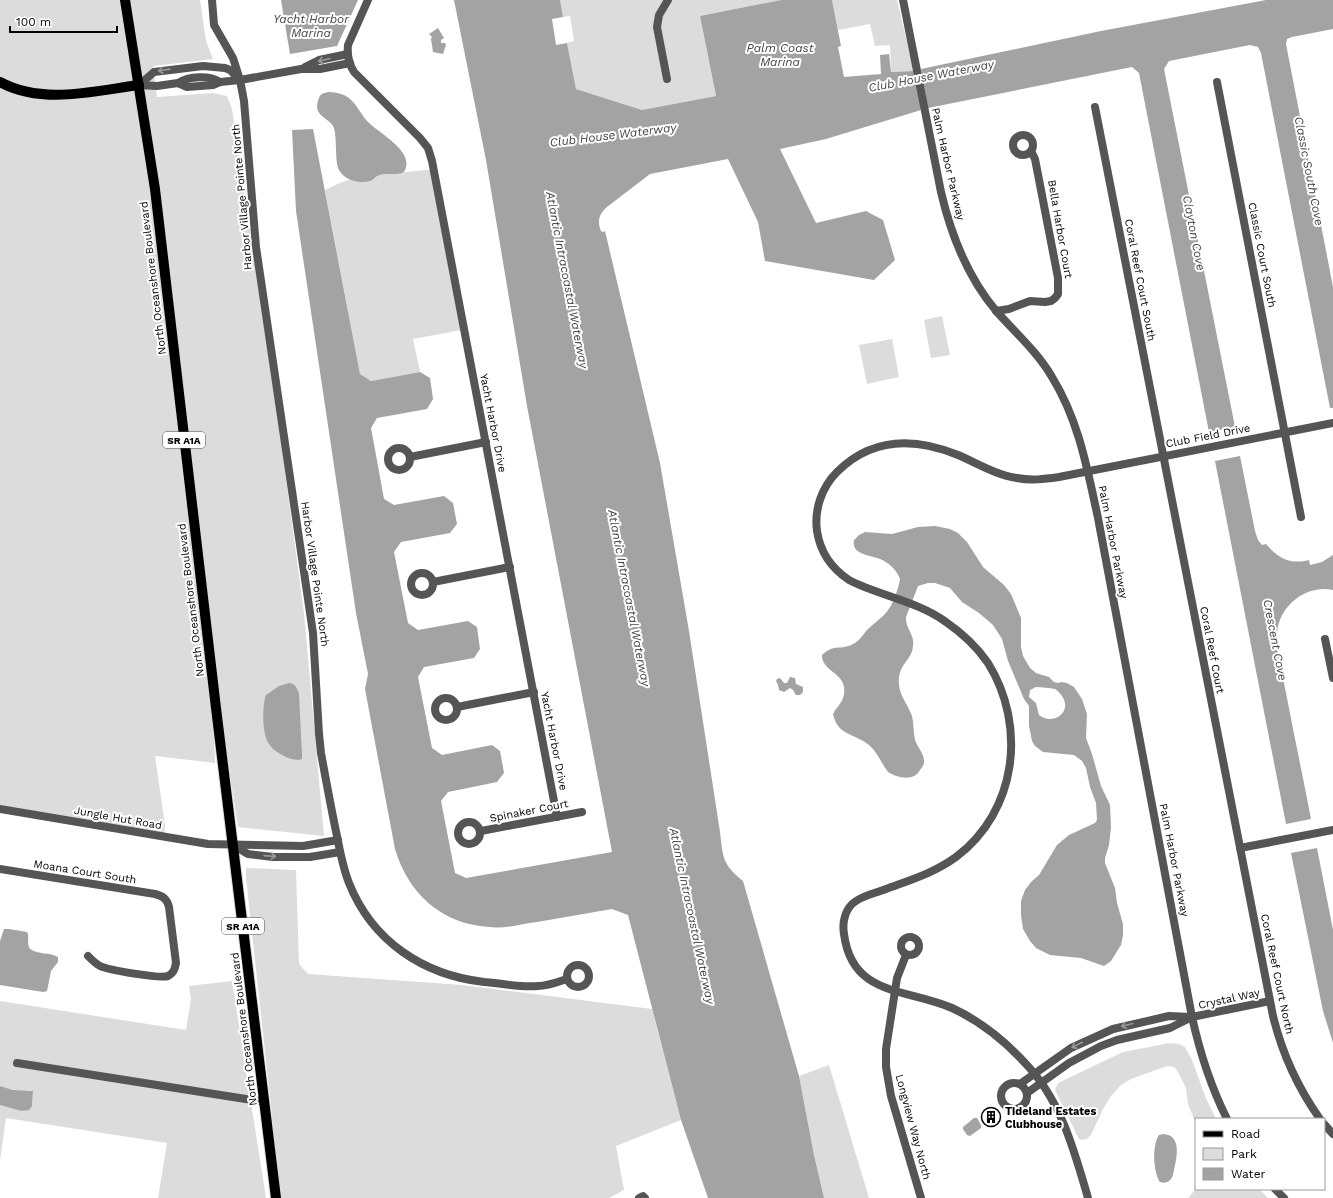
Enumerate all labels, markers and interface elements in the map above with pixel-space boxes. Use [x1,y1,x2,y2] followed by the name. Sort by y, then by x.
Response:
[10,8,117,34] scale bar
[273,12,350,40] water label: Yacht Harbor Marina
[16,15,51,29] text: 100 m
[747,41,814,69] water label: Palm Coast Marina
[318,56,331,64] one-way arrow
[867,57,996,95] water label: Club House Waterway
[158,66,171,74] one-way arrow
[929,106,967,222] street label: Palm Harbor Parkway
[1292,115,1326,227] water label: Classic South Cove
[549,120,678,150] water label: Club House Waterway
[229,123,255,271] street label: Harbor Village Pointe North
[1045,179,1075,280] street label: Bella Harbor Court
[543,189,591,370] water label: Atlantic Intracoastal Waterway
[1180,194,1208,272] water label: Clayton Cove
[137,201,169,355] street label: North Oceanshore Boulevard
[1245,201,1279,309] street label: Classic Court South
[1122,218,1158,342] street label: Coral Reef Court South
[477,372,509,474] street label: Yacht Harbor Drive
[1165,421,1251,451] street label: Club Field Drive
[163,432,205,448] road number: SR A1A
[1096,484,1130,600] street label: Palm Harbor Parkway
[298,501,332,647] street label: Harbor Village Pointe North
[605,507,653,688] water label: Atlantic Intracoastal Waterway
[175,523,207,677] street label: North Oceanshore Boulevard
[1260,598,1290,682] water label: Crescent Cove
[1197,605,1227,695] street label: Coral Reef Court
[538,690,570,792] street label: Yacht Harbor Drive
[489,797,570,825] street label: Spinaker Court
[1157,802,1191,918] street label: Palm Harbor Parkway
[73,804,163,832] street label: Jungle Hut Road
[666,826,718,1006] water label: Atlantic Intracoastal Waterway
[263,853,276,860] one-way arrow
[33,857,137,887] street label: Moana Court South
[1258,913,1296,1035] street label: Coral Reef Court North
[222,918,264,934] road number: SR A1A
[228,952,260,1106] street label: North Oceanshore Boulevard
[1197,986,1261,1012] street label: Crystal Way
[1120,1022,1133,1030] one-way arrow
[1071,1042,1083,1049] one-way arrow
[893,1073,933,1181] street label: Longview Way North
[1005,1105,1096,1131] place label: Tideland Estates Clubhouse
[980,1106,1002,1128] building icon: Tideland Estates Clubhouse
[1195,1118,1325,1190] legend
[1231,1127,1260,1141] text: Road
[1231,1147,1257,1161] text: Park
[1231,1167,1266,1181] text: Water

